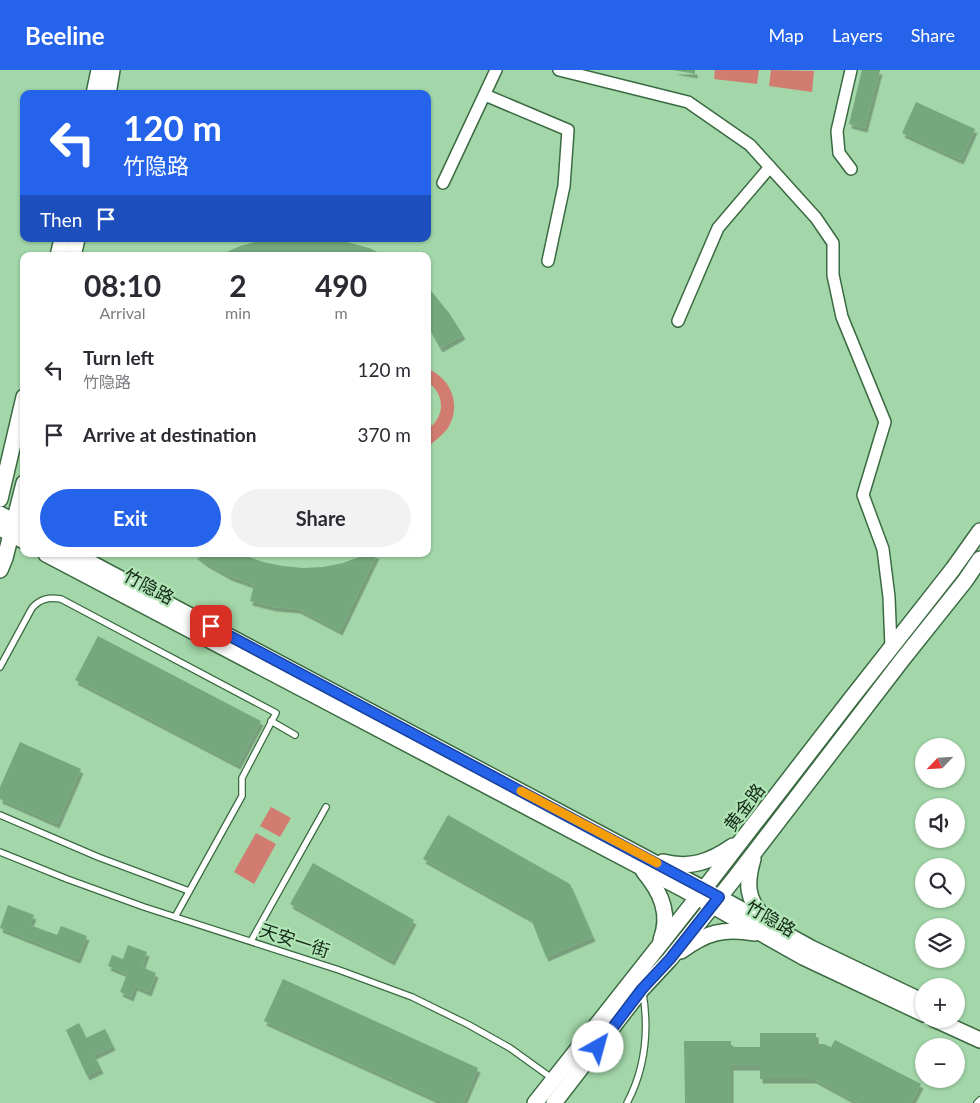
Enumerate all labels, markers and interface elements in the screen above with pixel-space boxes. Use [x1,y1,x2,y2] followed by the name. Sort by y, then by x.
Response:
[25,21,105,50] text: Beeline
[768,24,804,46] text: Map
[832,24,883,46] text: Layers
[911,24,955,46] text: Share
[123,106,222,148] text: 120 m
[40,110,105,175] icon: left
[123,152,189,179] text: 竹隐路
[92,205,120,233] icon: arrive
[40,208,82,231] text: Then
[84,267,161,303] text: 08:10
[229,267,247,303] text: 2
[315,267,367,303] text: 490
[99,303,146,322] text: Arrival
[225,303,251,322] text: min
[334,303,348,322] text: m
[83,346,154,369] text: Turn left
[40,356,68,384] icon: left
[357,358,411,381] text: 120 m
[83,372,131,391] text: 竹隐路
[40,421,68,449] icon: arrive
[83,423,256,446] text: Arrive at destination
[357,423,411,446] text: 370 m
[40,489,221,547] button: Exit
[231,489,411,547] button: Share
[120,564,178,608] street label: 竹隐路
[190,605,232,647] pin
[197,612,225,640] icon: arrive
[915,738,965,788] north arrow
[915,738,965,1088] map controls
[719,779,769,835] street label: 黄金路
[915,798,965,848] button: sound
[915,858,965,908] button: search
[742,895,800,941] street label: 竹隐路
[257,918,333,962] street label: 天安一街
[915,918,965,968] button: layers
[915,978,965,1028] button: +
[571,1020,623,1072] position arrow
[915,1038,965,1088] button: −

